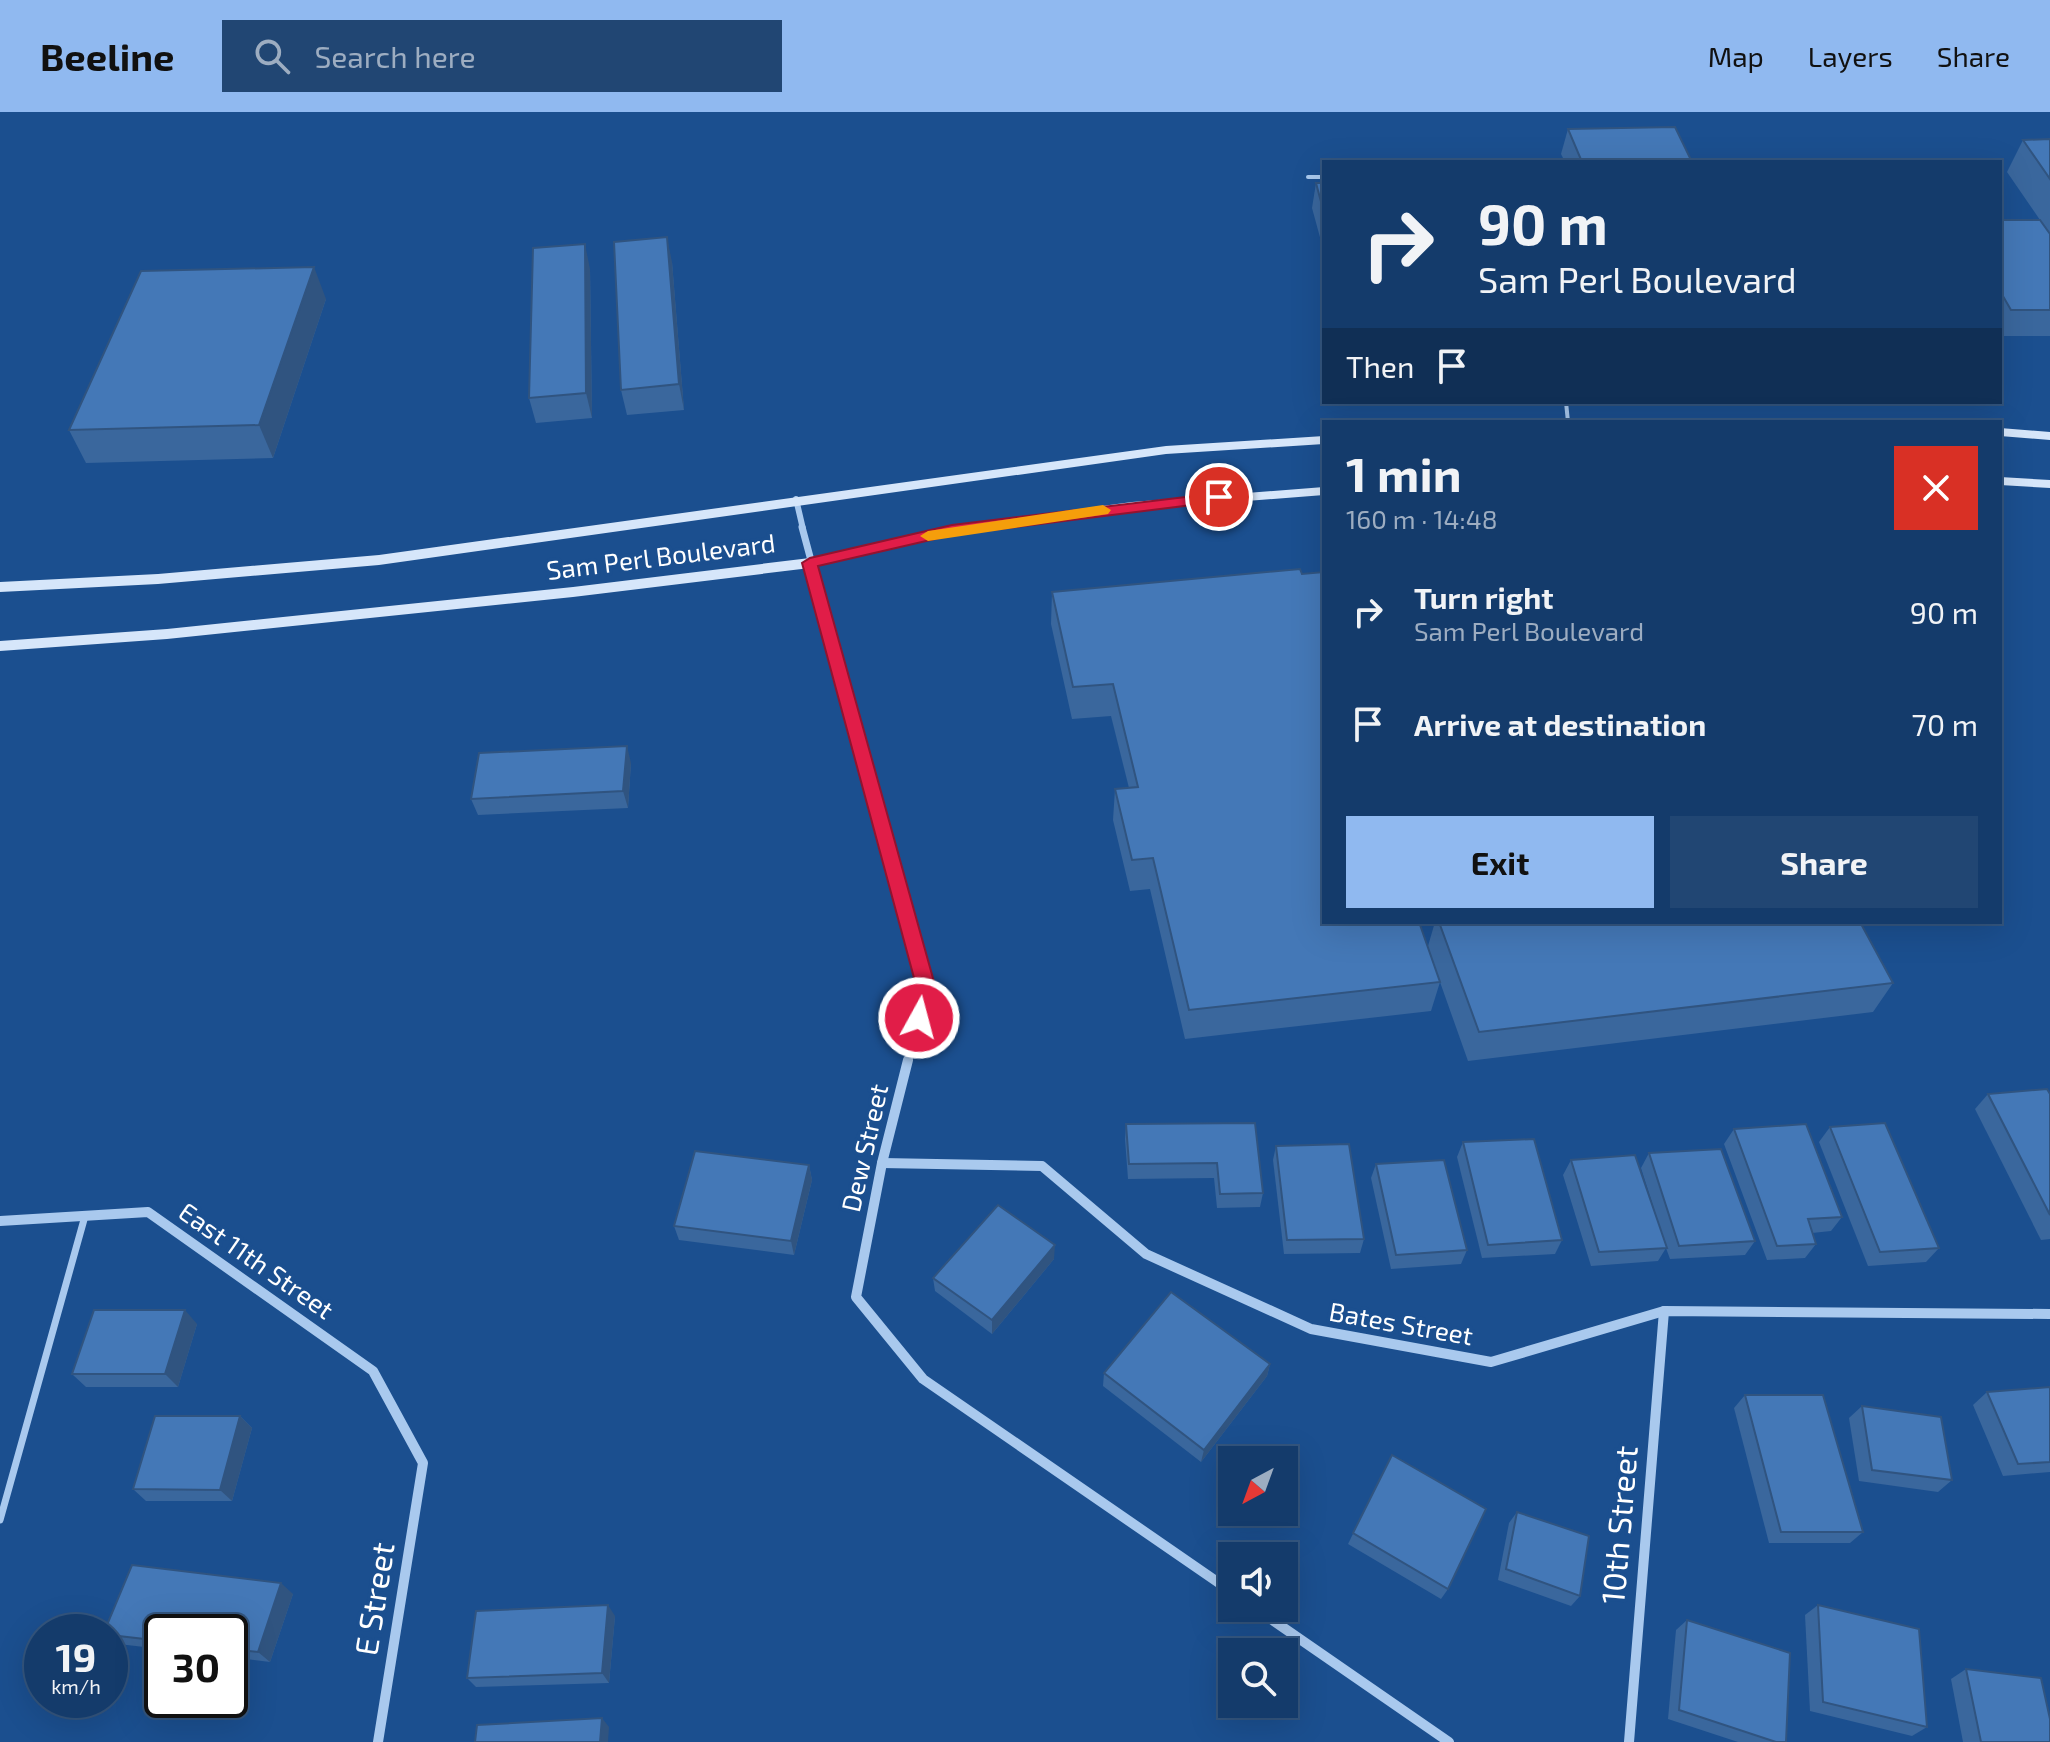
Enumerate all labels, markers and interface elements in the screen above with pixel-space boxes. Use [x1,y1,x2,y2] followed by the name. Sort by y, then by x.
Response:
[222,20,782,92] search box
[40,33,174,79] text: Beeline
[250,34,294,78] icon: search
[314,38,476,74] text: Search here
[1708,39,1764,73] text: Map
[1808,39,1893,73] text: Layers
[1937,39,2010,73] text: Share
[1478,189,1608,256] text: 90 m
[1346,192,1450,296] icon: right
[1478,257,1797,300] text: Sam Perl Boulevard
[1430,344,1474,388] icon: arrive
[1346,348,1414,384] text: Then
[1346,444,1462,502] text: 1 min
[1894,446,1978,530] button: close
[1185,463,1253,531] pin
[1197,475,1241,519] icon: arrive
[1346,503,1497,534] text: 160 m · 14:48
[545,526,777,585] street label: Sam Perl Boulevard
[1414,579,1554,615] text: Turn right
[1346,590,1390,634] icon: right
[1910,594,1978,630] text: 90 m
[1414,615,1644,646] text: Sam Perl Boulevard
[1346,702,1390,746] icon: arrive
[1414,706,1706,742] text: Arrive at destination
[1912,706,1978,742] text: 70 m
[1346,816,1654,908] button: Exit
[1670,816,1978,908] button: Share
[877,976,961,1060] position arrow
[834,1081,893,1215] street label: Dew Street
[174,1195,340,1325] street label: East 11th Street
[1327,1295,1476,1350] street label: Bates Street
[1592,1444,1644,1606] street label: 10th Street
[1218,1446,1298,1526] north arrow
[1218,1446,1298,1718] map controls
[345,1539,401,1658] street label: E Street
[1218,1542,1298,1622] button: sound
[144,1614,248,1718] speed limit sign: 30
[56,1632,96,1680] text: 19
[1218,1638,1298,1718] button: search
[51,1674,101,1698] text: km/h

